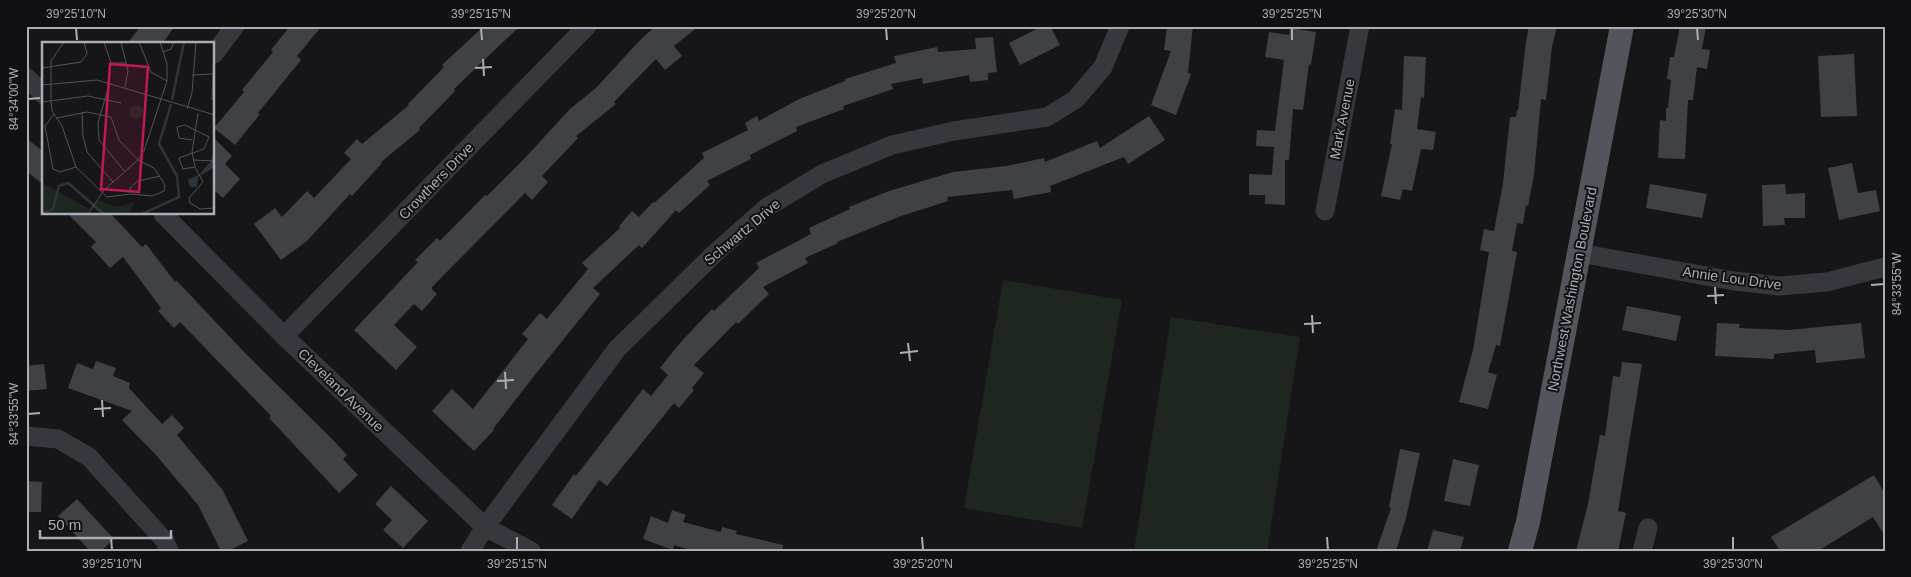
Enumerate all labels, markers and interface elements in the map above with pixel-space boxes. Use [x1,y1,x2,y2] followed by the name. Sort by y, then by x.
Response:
[46,7,106,21] text: 39°25'10"N
[451,7,511,21] text: 39°25'15"N
[856,7,916,21] text: 39°25'20"N
[1262,7,1322,21] text: 39°25'25"N
[1667,7,1727,21] text: 39°25'30"N
[42,42,215,215] inset map
[7,67,21,130] text: 84°34'00"W
[1326,77,1358,161] street label: Mark Avenue
[395,139,477,223] street label: Crowthers Drive
[1544,186,1600,392] street label: Northwest Washington Boulevard
[701,195,783,268] street label: Schwartz Drive
[1890,252,1904,315] text: 84°33'55"W
[1682,263,1783,293] street label: Annie Lou Drive
[295,345,387,435] street label: Cleveland Avenue
[7,382,21,445] text: 84°33'55"W
[40,507,171,539] scale bar
[48,516,81,533] text: 50 m
[82,557,142,571] text: 39°25'10"N
[487,557,547,571] text: 39°25'15"N
[893,557,953,571] text: 39°25'20"N
[1298,557,1358,571] text: 39°25'25"N
[1703,557,1763,571] text: 39°25'30"N

